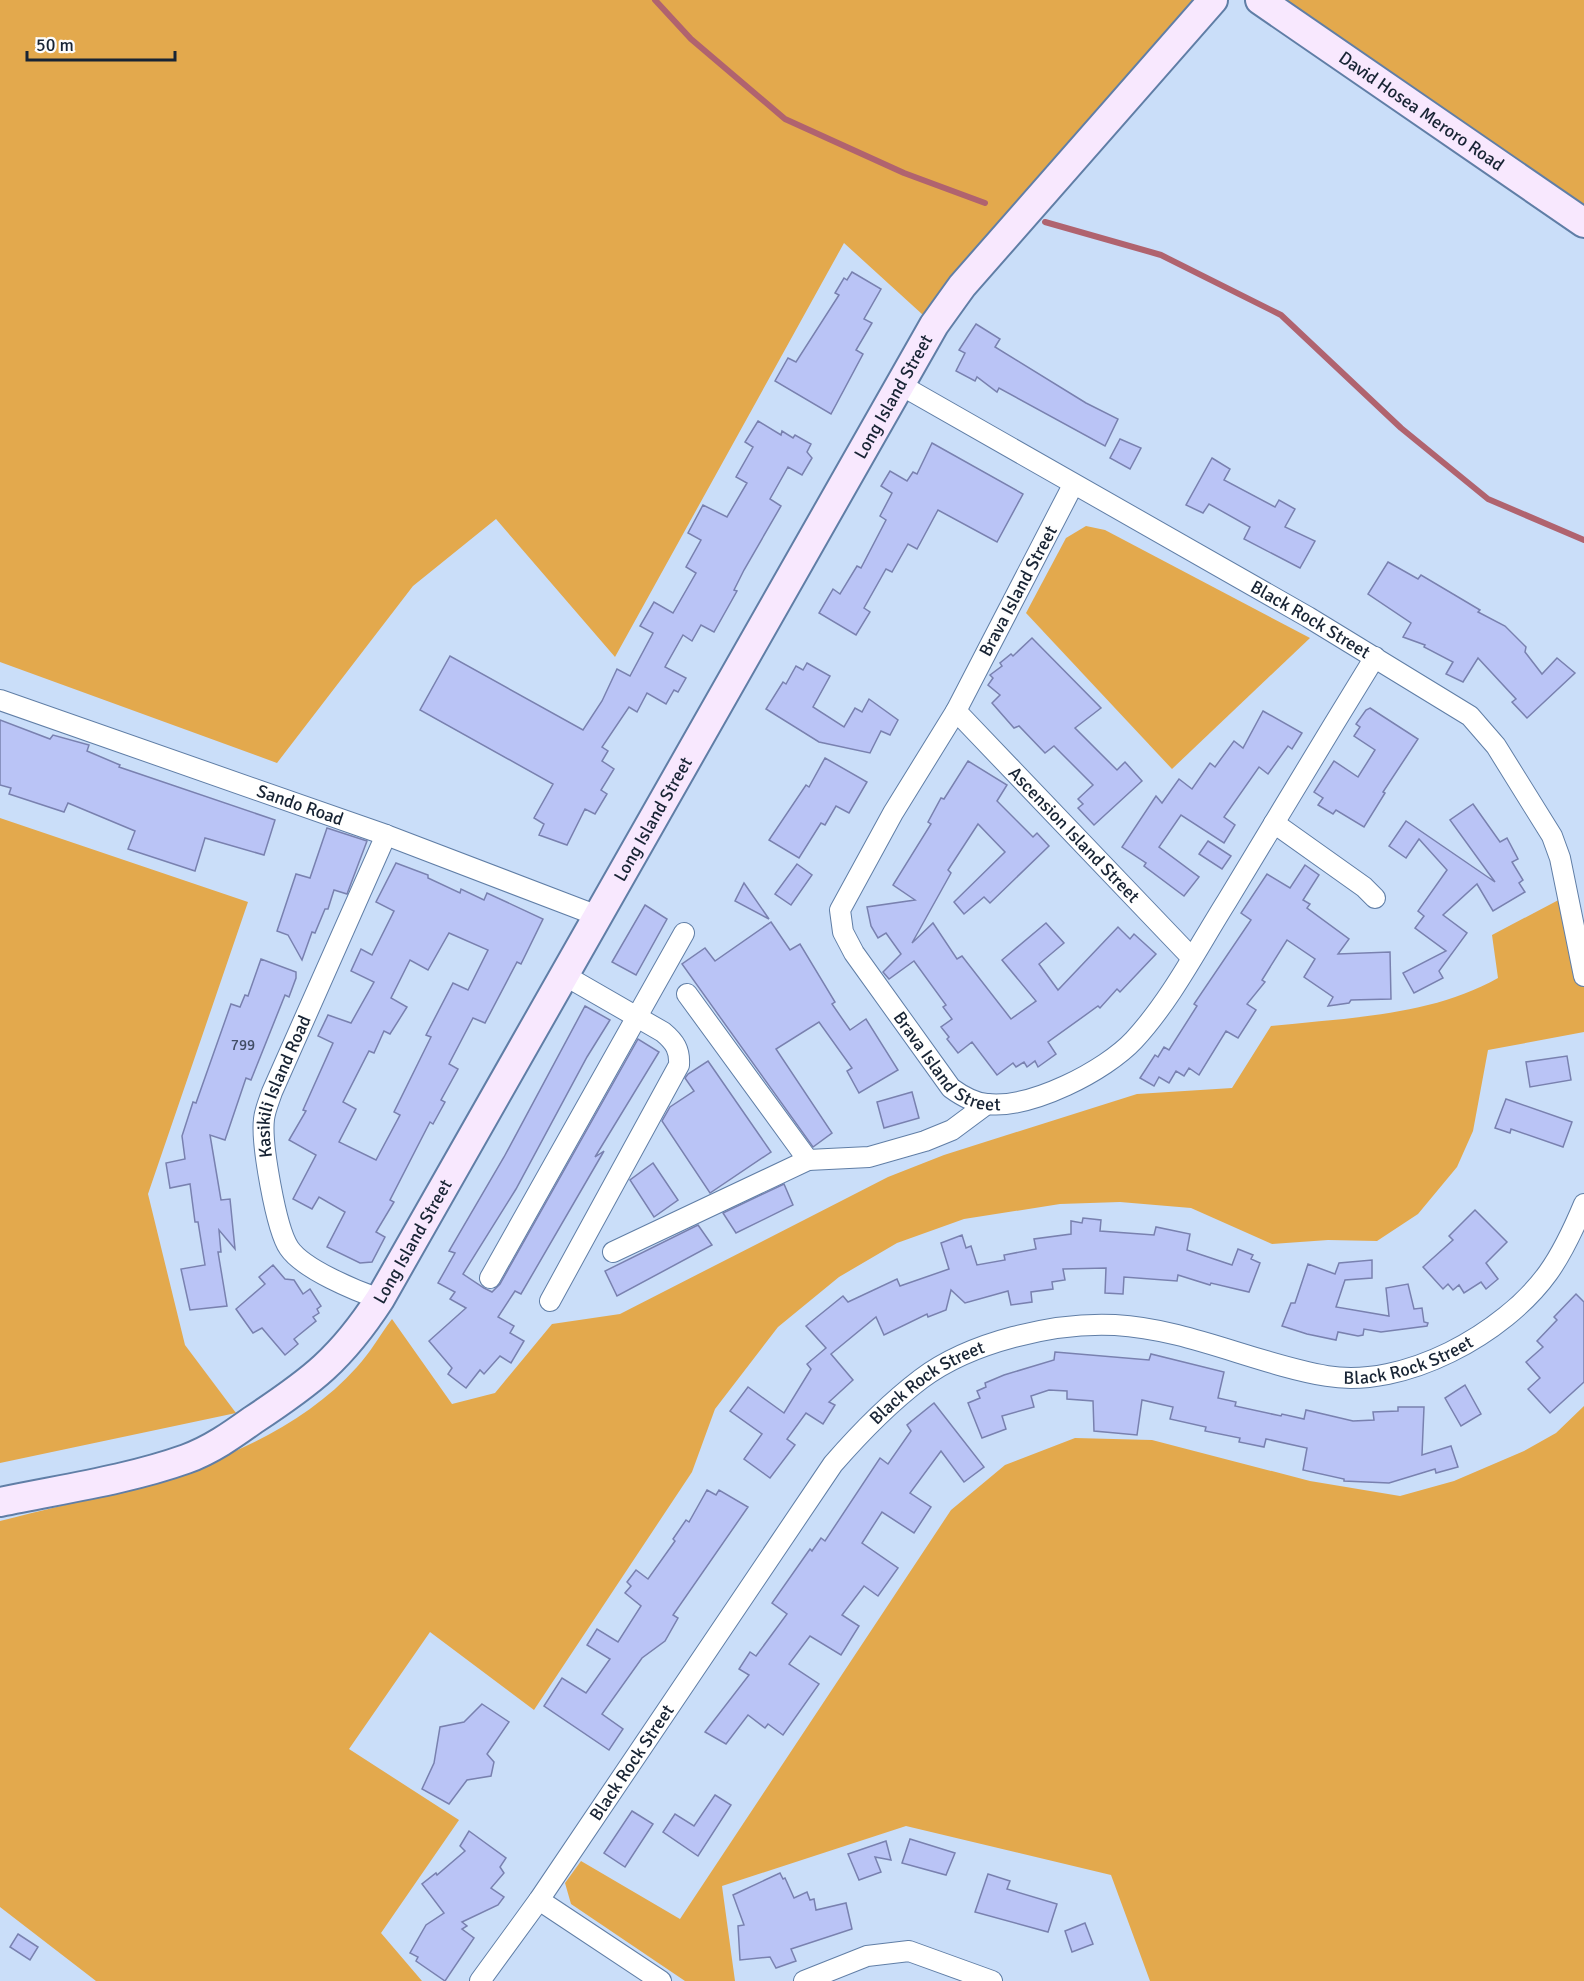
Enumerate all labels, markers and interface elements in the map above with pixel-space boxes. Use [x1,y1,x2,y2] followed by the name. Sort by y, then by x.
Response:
[27,24,176,62] scale bar
[36,34,74,56] text: 50 m
[1335,47,1508,176] street label: David Hosea Meroro Road
[849,331,937,463] street label: Long Island Street
[974,522,1062,660] street label: Brava Island Street
[1247,576,1374,663] street label: Black Rock Street
[609,753,697,885] street label: Long Island Street
[1004,762,1144,907] street label: Ascension Island Street
[254,780,346,830] street label: Sando Road
[889,1007,1001,1116] street label: Brava Island Street
[252,1012,316,1159] street label: Kasikili Island Road
[231,1036,255,1054] house number: 799
[369,1175,457,1308] street label: Long Island Street
[1343,1331,1477,1389] street label: Black Rock Street
[865,1336,988,1429] street label: Black Rock Street
[585,1700,679,1825] street label: Black Rock Street

